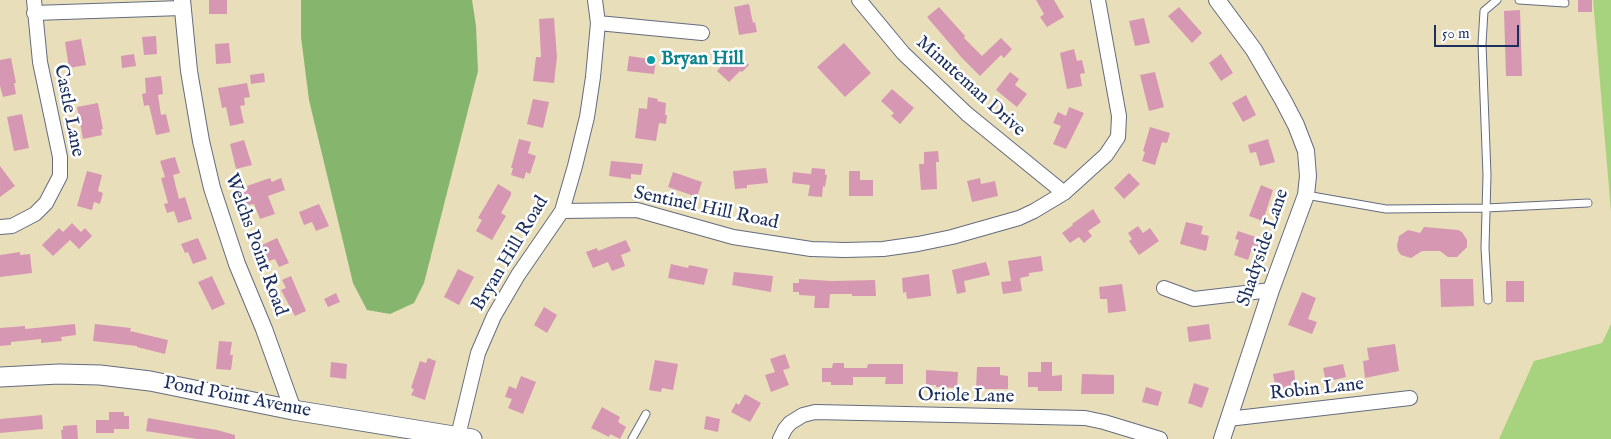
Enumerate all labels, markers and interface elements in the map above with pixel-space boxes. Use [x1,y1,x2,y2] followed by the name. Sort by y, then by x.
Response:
[1436,15,1521,47] scale bar
[1442,24,1470,43] text: 50 m
[911,32,1029,142] street label: Minuteman Drive
[661,49,744,71] place label: Bryan Hill
[645,54,657,66] marker: Bryan Hill
[48,63,88,159] street label: Castle Lane
[219,171,291,319] street label: Welchs Point Road
[632,183,780,235] street label: Sentinel Hill Road
[1233,186,1295,310] street label: Shadyside Lane
[468,192,554,316] street label: Bryan Hill Road
[161,373,313,423] street label: Pond Point Avenue
[1269,374,1365,406] street label: Robin Lane
[918,385,1014,409] street label: Oriole Lane

